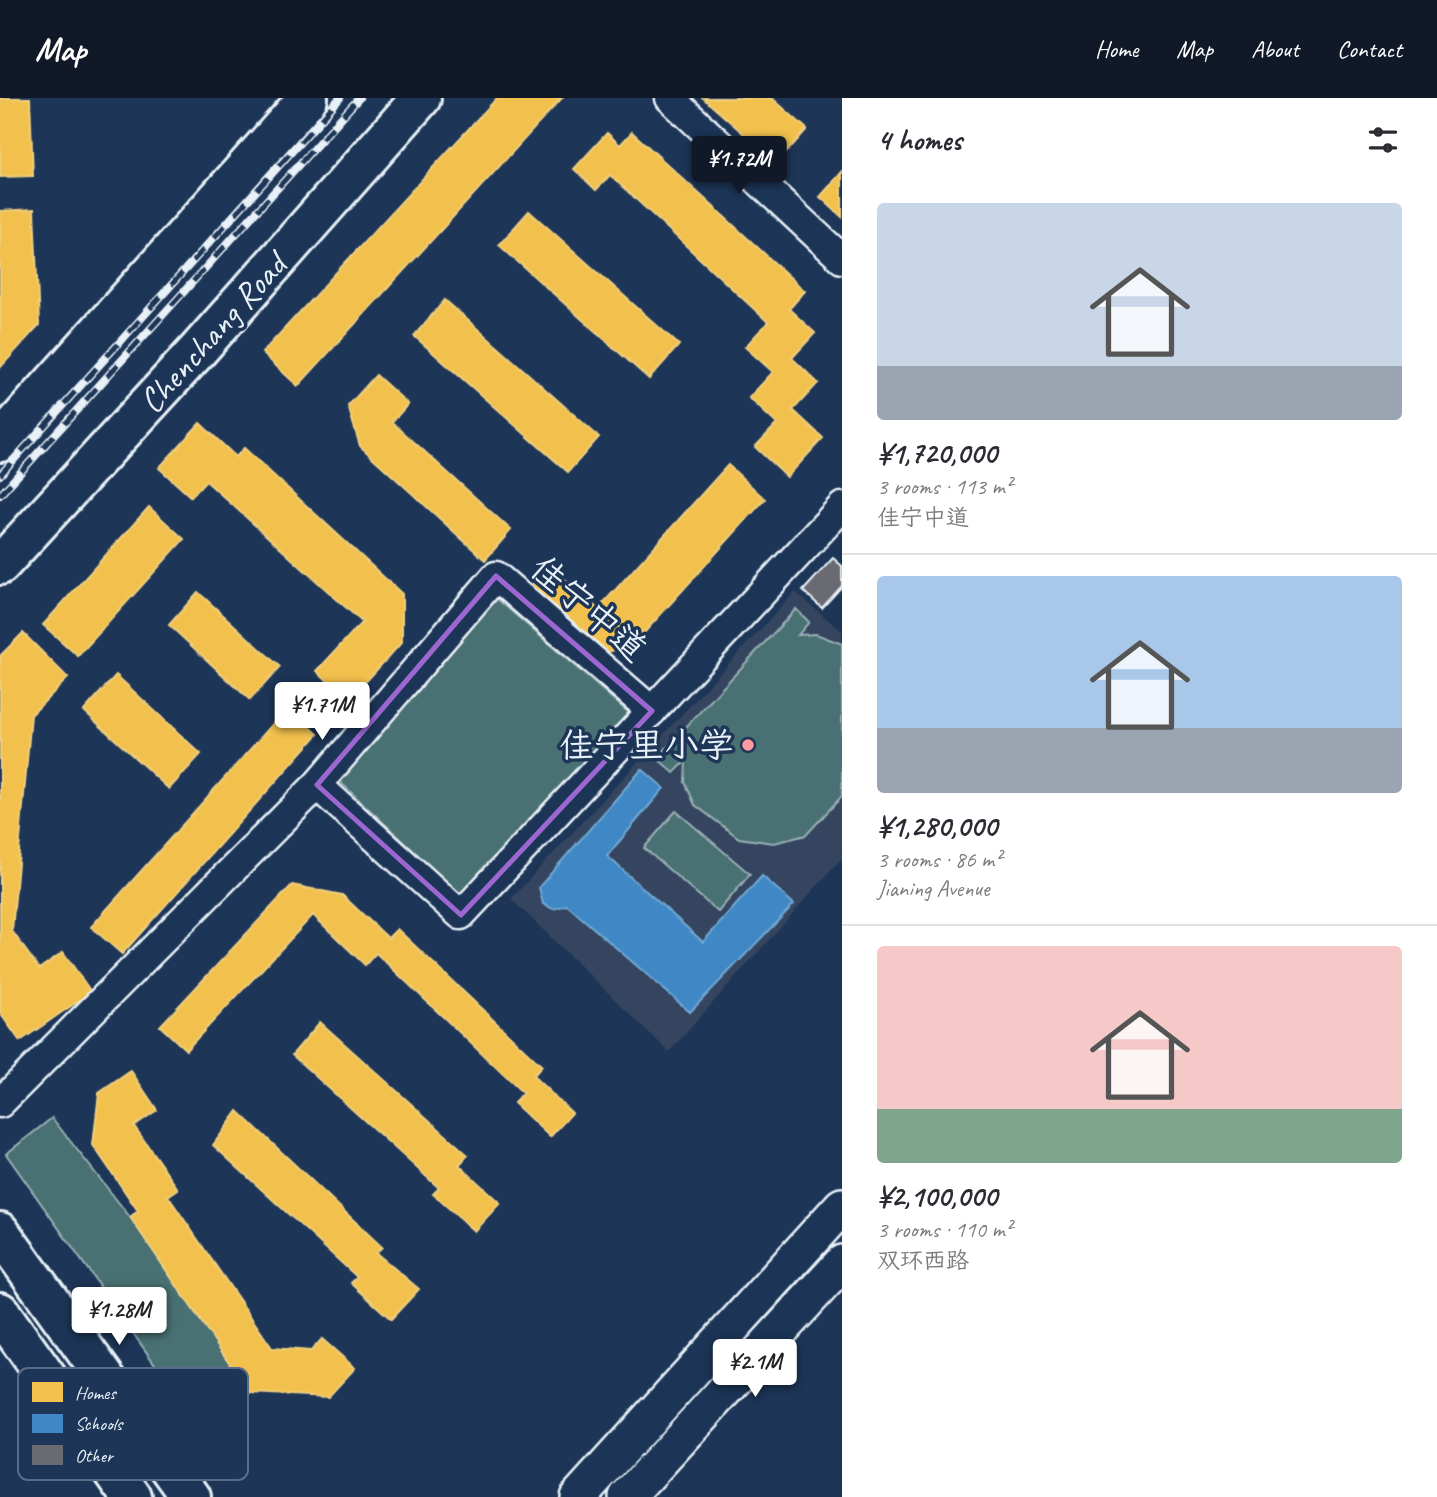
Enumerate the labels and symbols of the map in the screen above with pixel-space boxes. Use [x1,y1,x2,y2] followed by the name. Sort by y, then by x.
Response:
[682,136,796,196] pin: ¥1.72M
[129,240,299,423] street label: Chenchang Road
[521,545,656,671] street label: 佳宁中道
[265,682,379,742] pin: ¥1.71M
[559,723,734,768] place label: 佳宁里小学
[740,737,756,753] marker: 佳宁里小学
[62,1288,176,1347] pin: ¥1.28M
[706,1340,804,1399] pin: ¥2.1M
[18,1368,248,1480] legend
[75,1381,117,1405] text: Homes
[75,1412,125,1436] text: Schools
[75,1444,115,1468] text: Other

